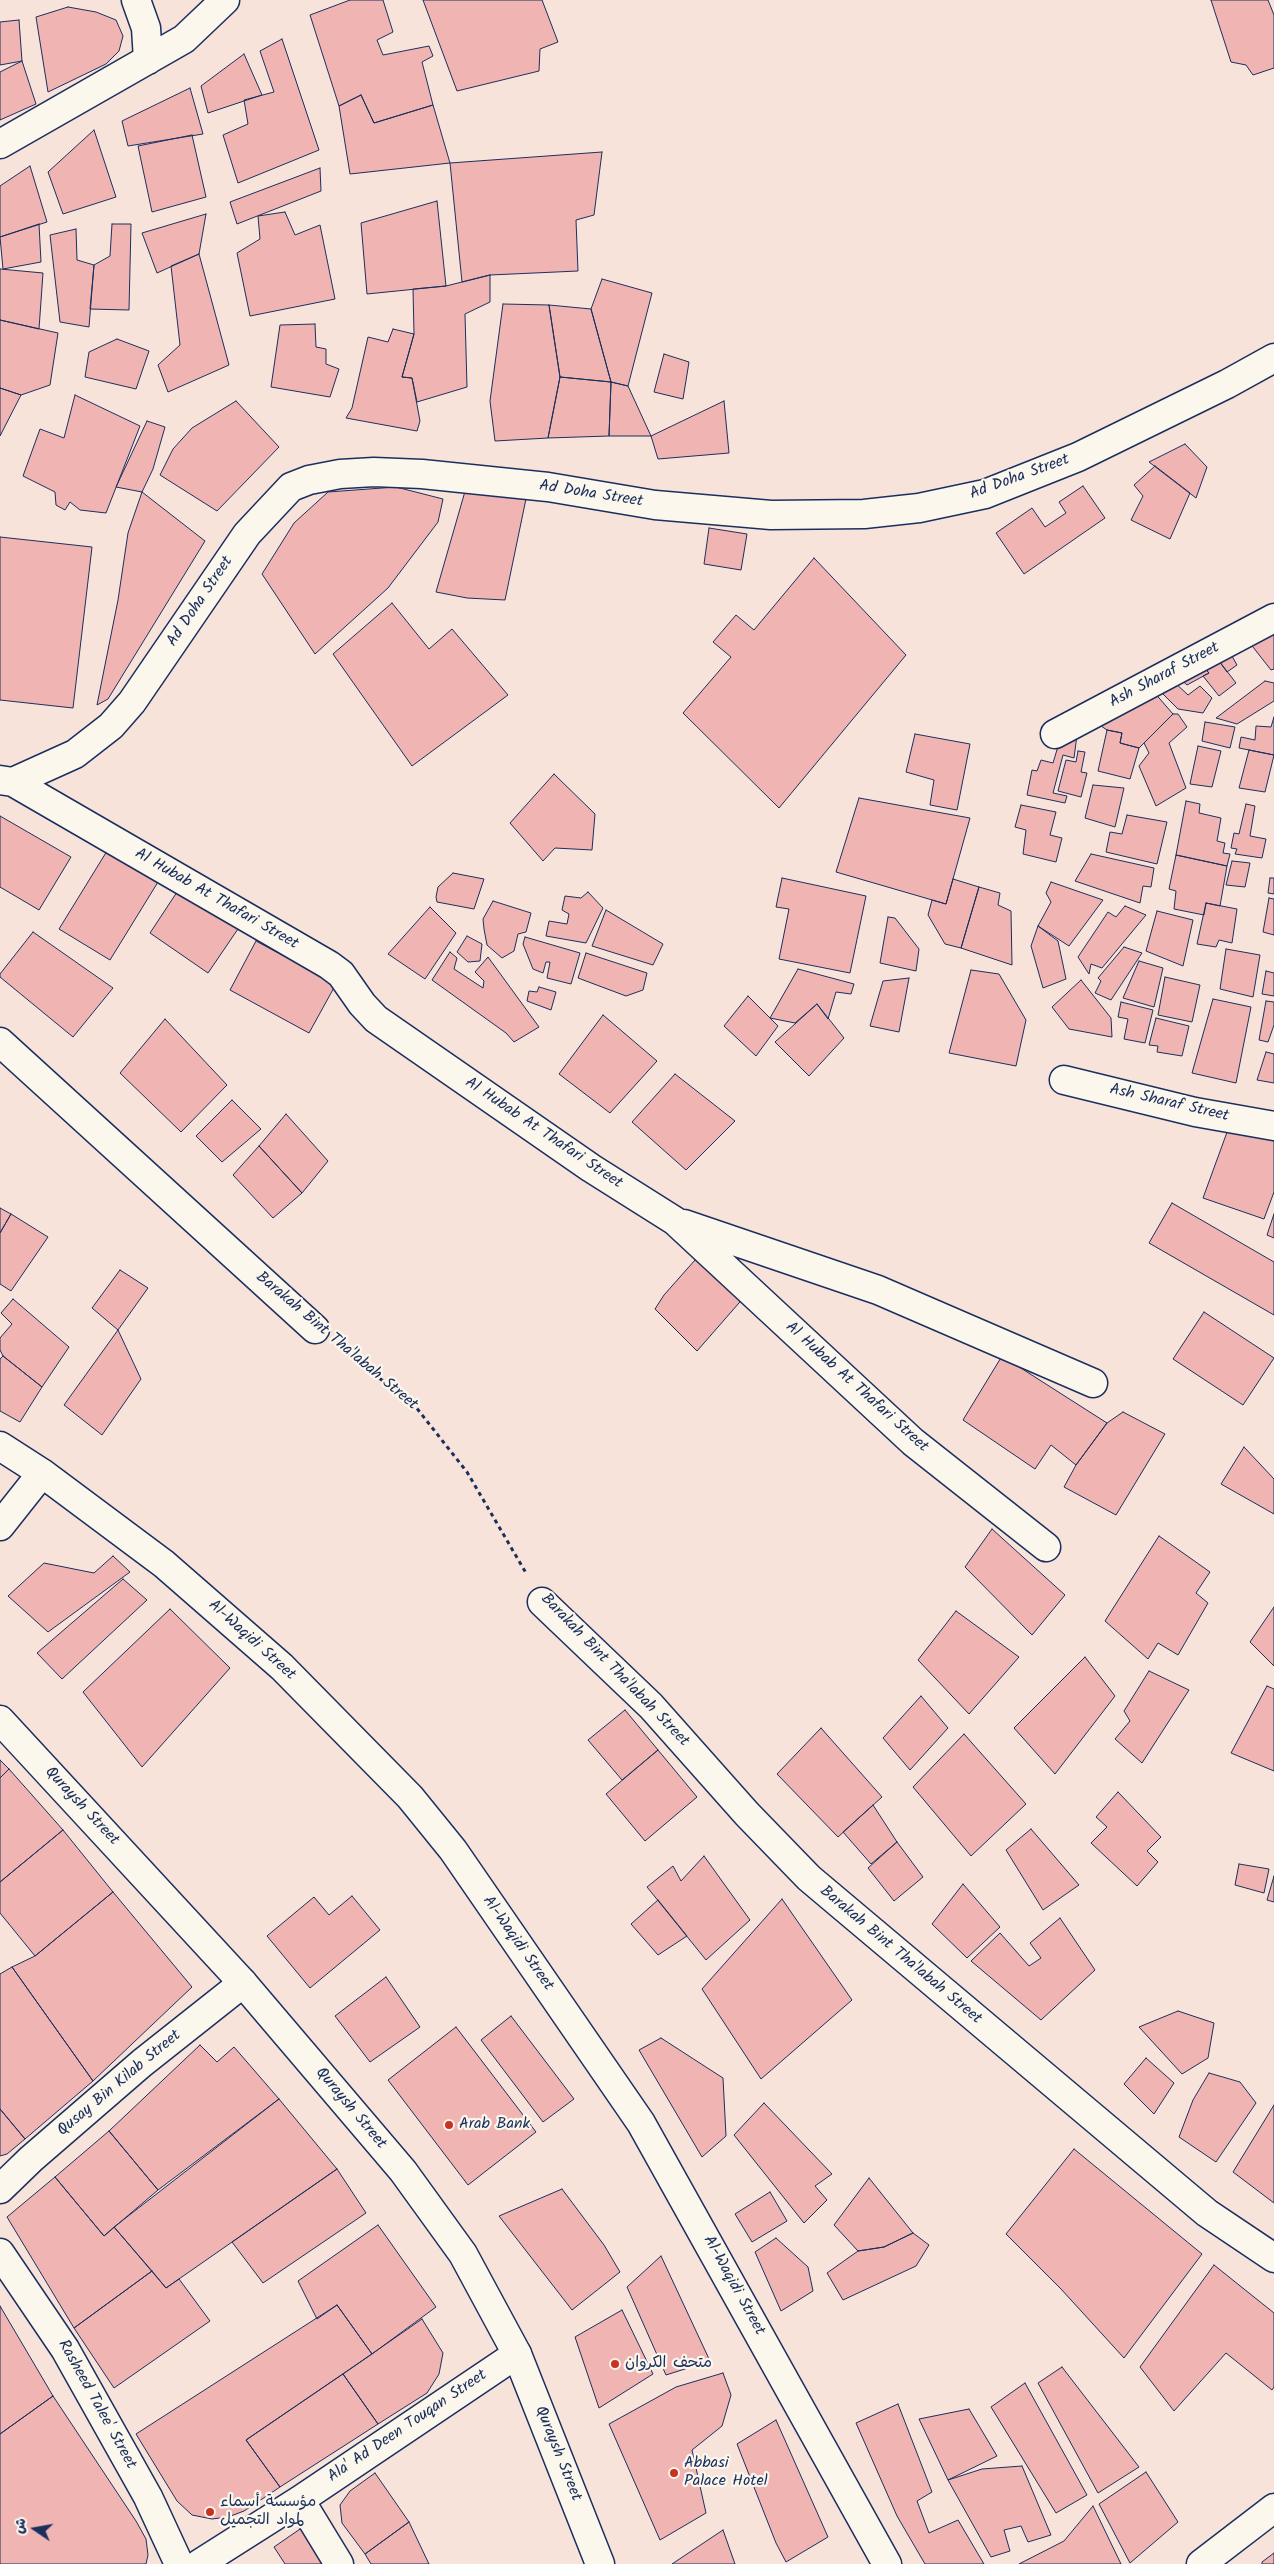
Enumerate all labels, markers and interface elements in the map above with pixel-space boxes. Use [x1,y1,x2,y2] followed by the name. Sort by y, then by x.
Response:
[967,451,1073,505] street label: Ad Doha Street
[538,477,644,513] street label: Ad Doha Street
[164,553,238,651] street label: Ad Doha Street
[1107,639,1223,713] street label: Ash Sharaf Street
[131,845,301,955] street label: Al Hubab At Thafari Street
[461,1074,625,1194] street label: Al Hubab At Thafari Street
[1107,1081,1231,1127] street label: Ash Sharaf Street
[251,1269,421,1415] street label: Barakah Bint Tha'labah Street
[781,1319,931,1457] street label: Al Hubab At Thafari Street
[536,1590,692,1752] street label: Barakah Bint Tha'labah Street
[203,1597,299,1685] street label: Al-Waqidi Street
[40,1764,122,1850] street label: Quraysh Street
[815,1883,985,2029] street label: Barakah Bint Tha'labah Street
[477,1893,557,1995] street label: Al-Waqidi Street
[54,2027,186,2141] street label: Qusay Bin Kilab Street
[310,2064,390,2154] street label: Quraysh Street
[459,2115,530,2135] place label: Arab Bank
[443,2119,455,2131] marker: Arab Bank
[698,2233,768,2339] street label: Al-Waqidi Street
[53,2337,139,2473] street label: Rasheed Talee' Street
[625,2354,712,2374] place label: متحف الكروان
[609,2358,621,2370] marker: متحف الكروان
[325,2367,491,2487] street label: Ala' Ad Deen Touqan Street
[529,2404,585,2504] street label: Quraysh Street
[684,2454,768,2492] place label: Abbasi Palace Hotel
[668,2467,680,2479] marker: Abbasi Palace Hotel
[220,2493,316,2531] place label: مؤسسة أسماء لمواد التجميل
[10,2504,60,2554] north arrow
[204,2506,216,2518] marker: مؤسسة أسماء لمواد التجميل
[8,2516,33,2536] text: ش

